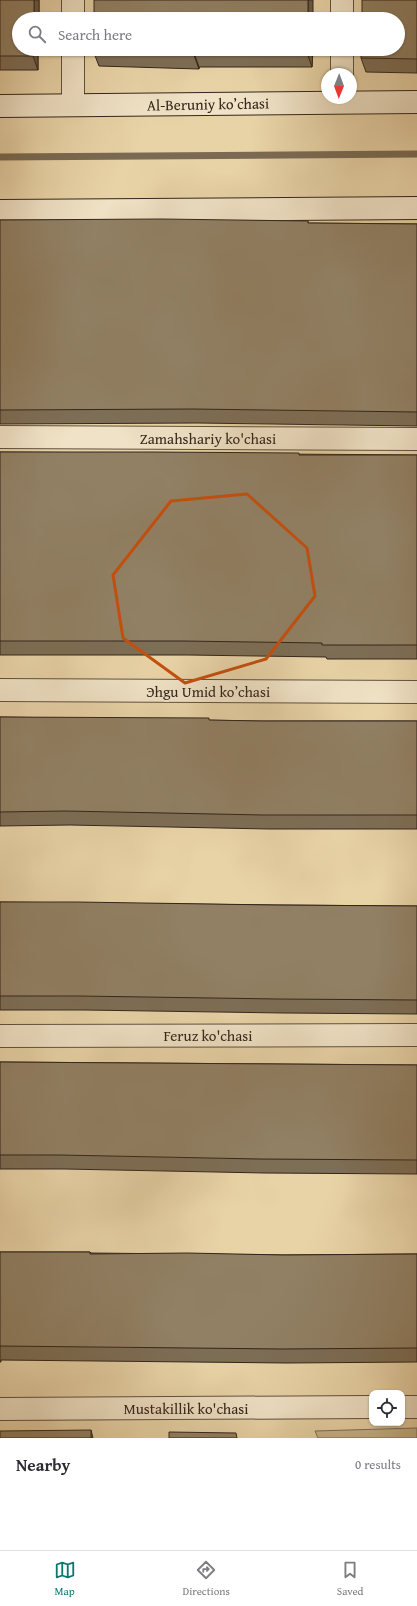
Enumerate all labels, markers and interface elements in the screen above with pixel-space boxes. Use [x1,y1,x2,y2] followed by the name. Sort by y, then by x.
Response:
[12,12,405,56] search box
[26,23,48,45] icon: search
[58,24,132,45] text: Search here
[321,68,357,104] north arrow
[147,92,269,116] street label: Al-Beruniy ko’chasi
[140,428,276,449] street label: Zamahshariy ko'chasi
[146,681,270,702] street label: Эhgu Umid ko’chasi
[164,1025,252,1046] street label: Feruz ko'chasi
[369,1390,405,1426] map controls
[369,1390,405,1426] button: locate
[123,1398,249,1419] street label: Mustakillik ko'chasi
[16,1452,70,1477] text: Nearby
[355,1455,401,1474] text: 0 results
[54,1559,76,1599] tab: Map
[183,1559,230,1599] tab: Directions
[337,1559,363,1599] tab: Saved

